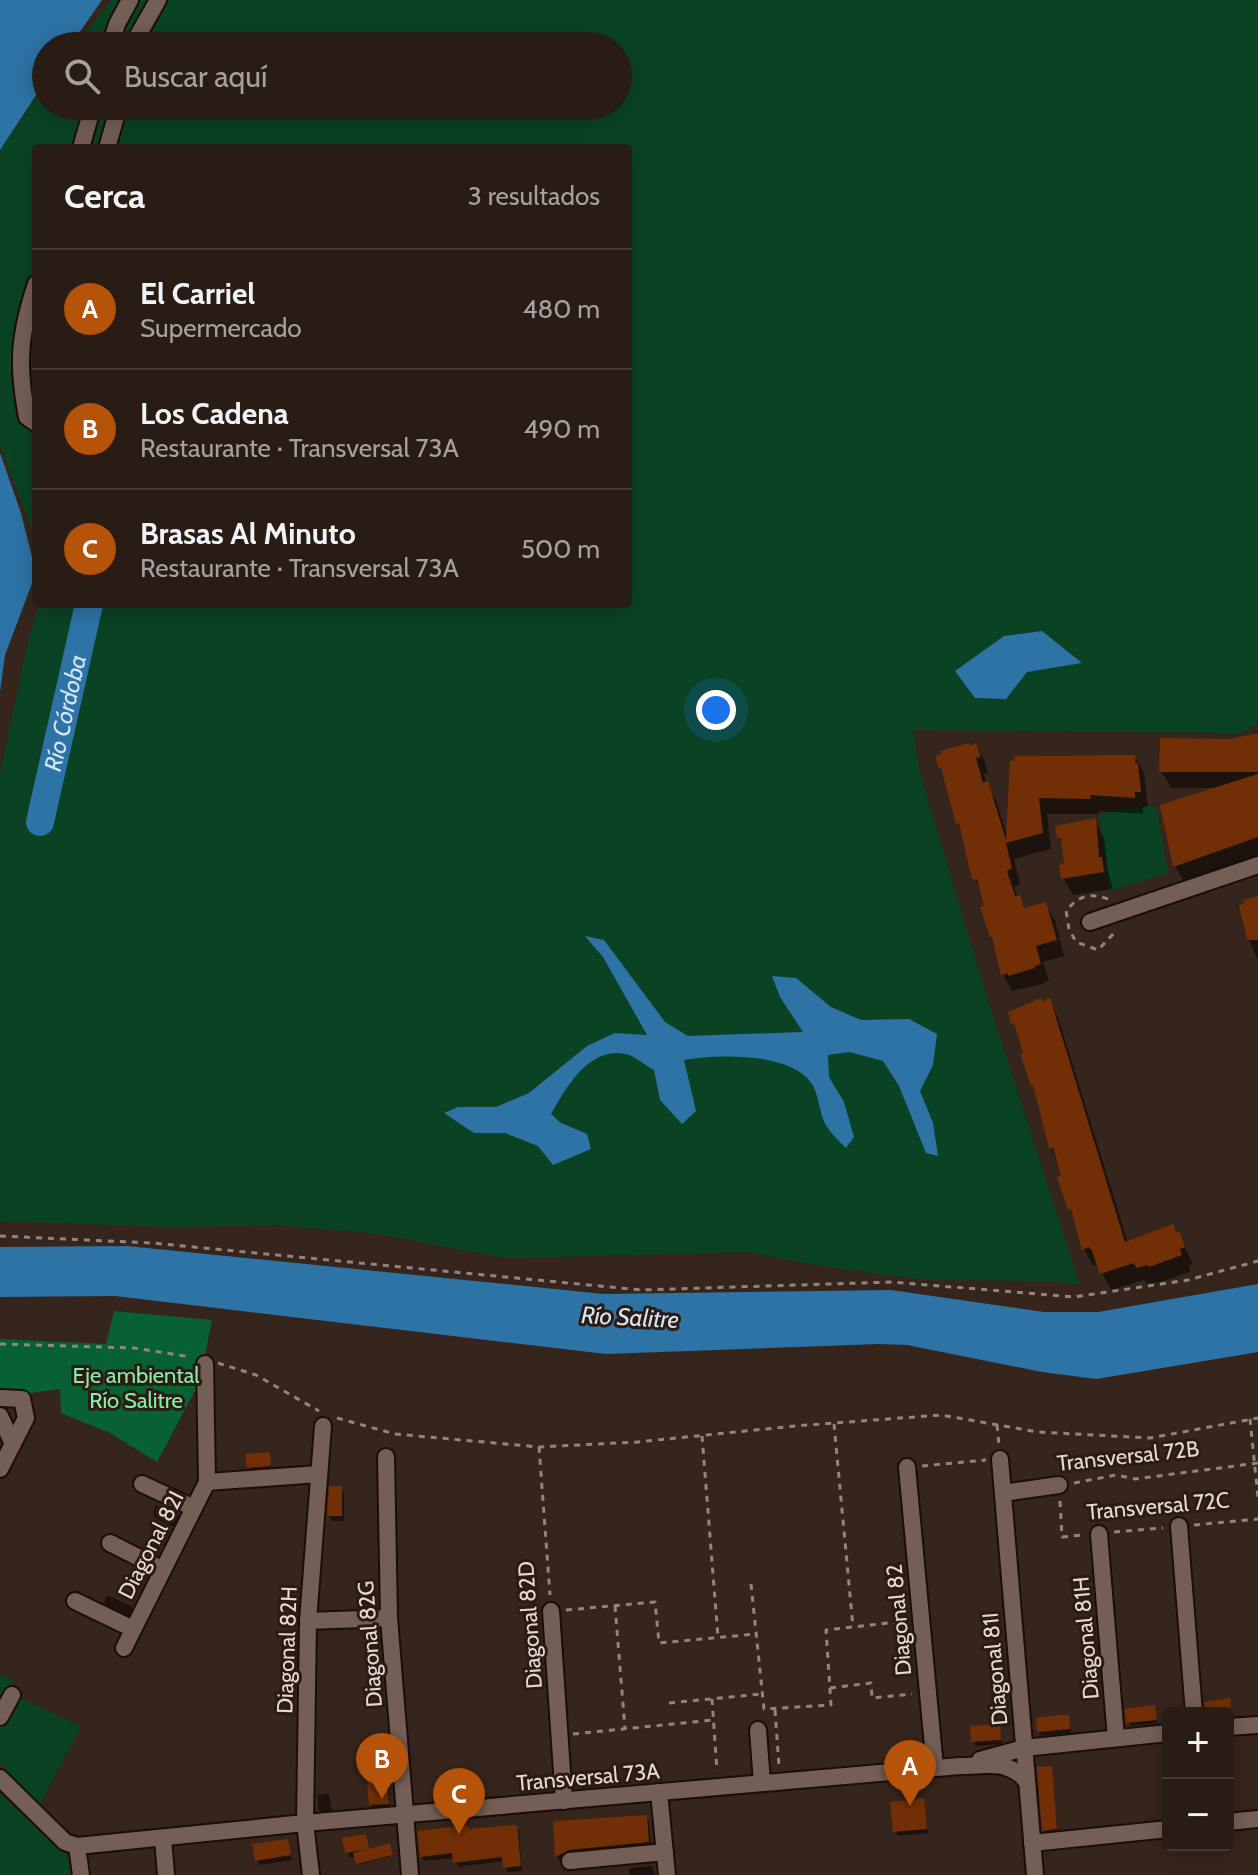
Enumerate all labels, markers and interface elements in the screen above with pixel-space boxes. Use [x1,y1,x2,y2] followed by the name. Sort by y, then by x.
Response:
[32,32,632,120] search box
[60,54,104,98] icon: search
[124,58,267,95] text: Buscar aquí
[64,175,145,217] text: Cerca
[468,180,600,212] text: 3 resultados
[140,275,255,312] text: El Carriel
[82,293,98,325] text: A
[522,293,600,325] text: 480 m
[140,312,302,344] text: Supermercado
[140,395,289,432] text: Los Cadena
[82,413,98,445] text: B
[523,413,600,445] text: 490 m
[140,432,459,464] text: Restaurante · Transversal 73A
[140,515,356,552] text: Brasas Al Minuto
[82,533,98,565] text: C
[521,533,600,565] text: 500 m
[140,552,459,584] text: Restaurante · Transversal 73A
[37,652,92,774] water label: Río Córdoba
[696,690,736,730] your location
[580,1300,680,1334] water label: Río Salitre
[73,1362,200,1414] park label: Eje ambiental Río Salitre
[1056,1435,1200,1477] street label: Transversal 72B
[112,1486,190,1604] street label: Diagonal 82I
[1085,1486,1231,1526] street label: Transversal 72C
[512,1560,548,1690] street label: Diagonal 82D
[881,1563,917,1677] street label: Diagonal 82
[1067,1575,1105,1701] street label: Diagonal 81H
[352,1580,388,1708] street label: Diagonal 82G
[271,1586,303,1714] street label: Diagonal 82H
[977,1611,1013,1727] street label: Diagonal 81I
[1162,1707,1234,1851] map controls
[1162,1707,1234,1779] button: +
[356,1733,408,1799] pin: B
[884,1740,936,1806] pin: A
[515,1757,661,1797] street label: Transversal 73A
[433,1768,485,1834] pin: C
[1162,1779,1234,1851] button: −

